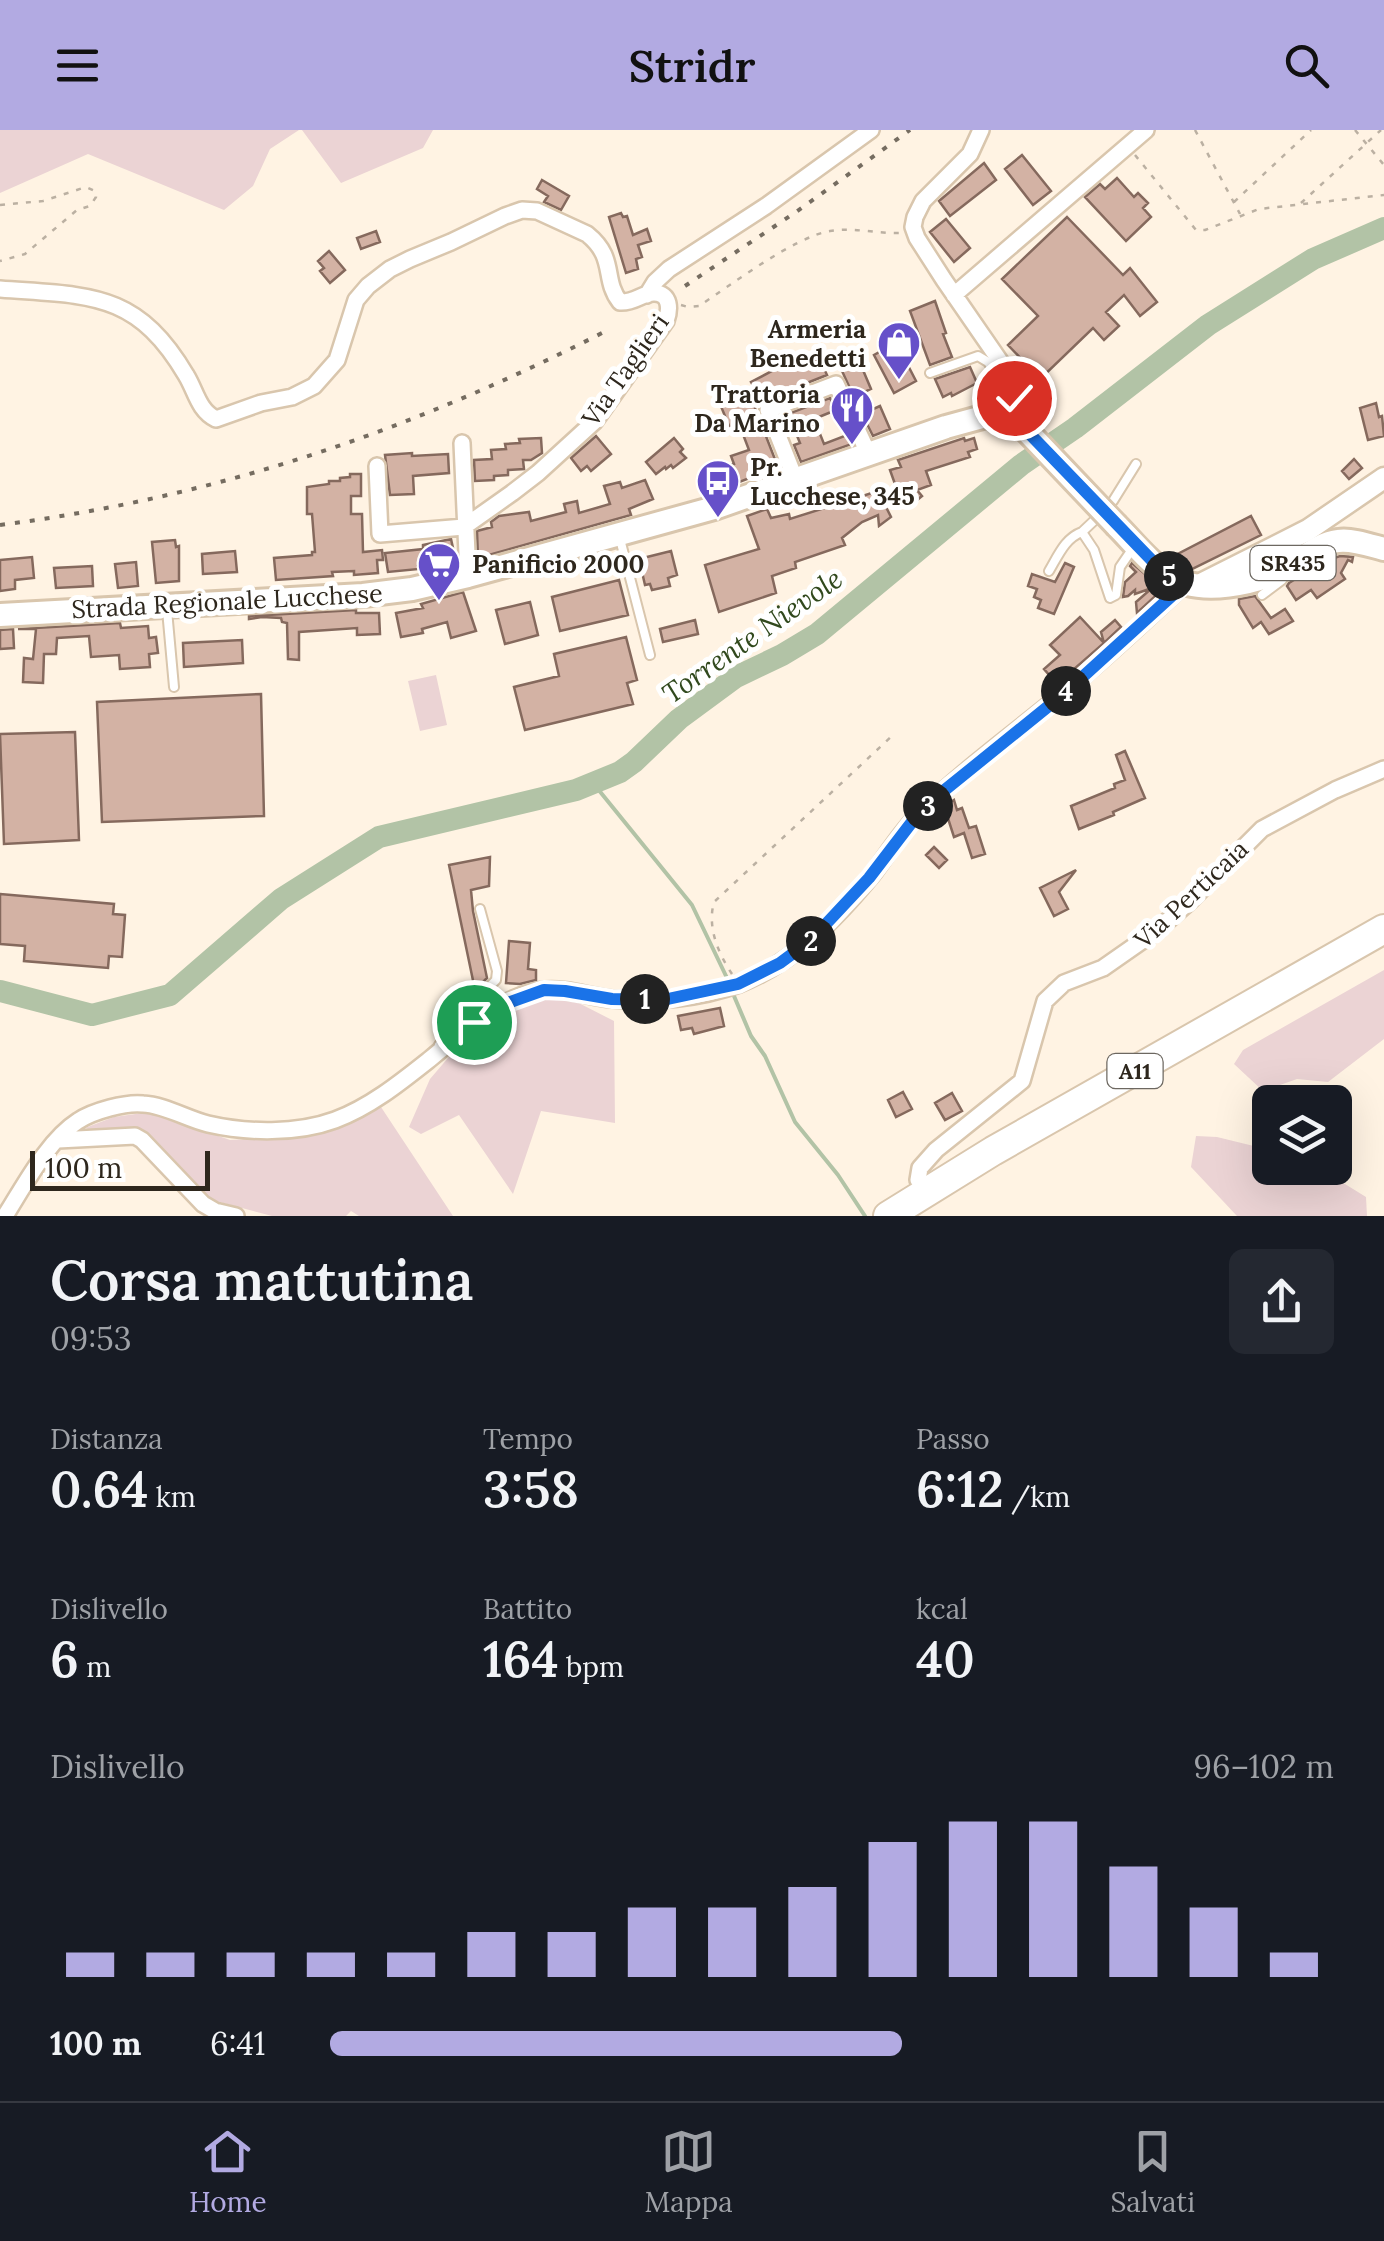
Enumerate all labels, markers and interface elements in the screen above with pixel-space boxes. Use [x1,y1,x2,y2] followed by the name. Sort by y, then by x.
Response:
[628,37,756,94] text: Stridr
[50,38,105,93] icon: menu
[1279,38,1334,93] icon: search
[574,307,676,433] street label: Via Taglieri
[749,313,866,374] place label: Armeria Benedetti
[876,320,922,381] shop icon: Armeria Benedetti
[972,356,1057,441] pin
[987,371,1042,426] icon: check
[694,378,820,439] place label: Trattoria Da Marino
[829,385,875,446] restaurant icon: Trattoria Da Marino
[750,451,915,512] place label: Pr. Lucchese, 345
[695,458,741,519] bus stop icon: Pr. Lucchese, 345
[416,541,462,602] supermarket icon: Panificio 2000
[1250,546,1336,580] road number: SR435
[472,548,645,580] place label: Panificio 2000
[1144,551,1194,601] pin: 5
[1161,558,1177,594] text: 5
[655,560,849,712] water label: Torrente Nievole
[71,577,383,625] street label: Strada Regionale Lucchese
[1041,666,1091,716] pin: 4
[1058,673,1074,709] text: 4
[903,781,953,831] pin: 3
[920,788,936,824] text: 3
[1126,833,1255,956] street label: Via Perticaia
[786,916,836,966] pin: 2
[804,923,818,959] text: 2
[620,974,670,1024] pin: 1
[432,980,517,1065] pin
[639,981,651,1017] text: 1
[447,995,502,1050] icon: arrive
[1108,1054,1162,1088] road number: A11
[1252,1085,1352,1185] map controls
[1252,1085,1352,1185] button: layers
[30,1146,210,1190] scale bar
[45,1150,122,1186] text: 100 m
[50,1245,473,1315] text: Corsa mattutina
[1229,1249,1334,1354] button: share
[50,1318,132,1359] text: 09:53
[50,1421,163,1457] text: Distanza
[483,1421,573,1457] text: Tempo
[916,1421,990,1457] text: Passo
[50,1457,148,1521] text: 0.64
[483,1457,579,1521] text: 3:58
[916,1457,1004,1521] text: 6:12
[148,1479,196,1515] text: km
[1004,1479,1070,1515] text: /km
[50,1591,168,1627] text: Dislivello
[483,1591,572,1627] text: Battito
[916,1591,968,1627] text: kcal
[50,1627,79,1691] text: 6
[483,1627,559,1691] text: 164
[916,1627,975,1691] text: 40
[79,1649,111,1685] text: m
[559,1649,624,1685] text: bpm
[50,1746,185,1787] text: Dislivello
[1193,1746,1334,1787] text: 96–102 m
[50,2023,142,2064] text: 100 m
[210,2023,266,2064] text: 6:41
[189,2124,267,2220] tab: Home
[645,2124,733,2220] tab: Mappa
[1110,2124,1195,2220] tab: Salvati

